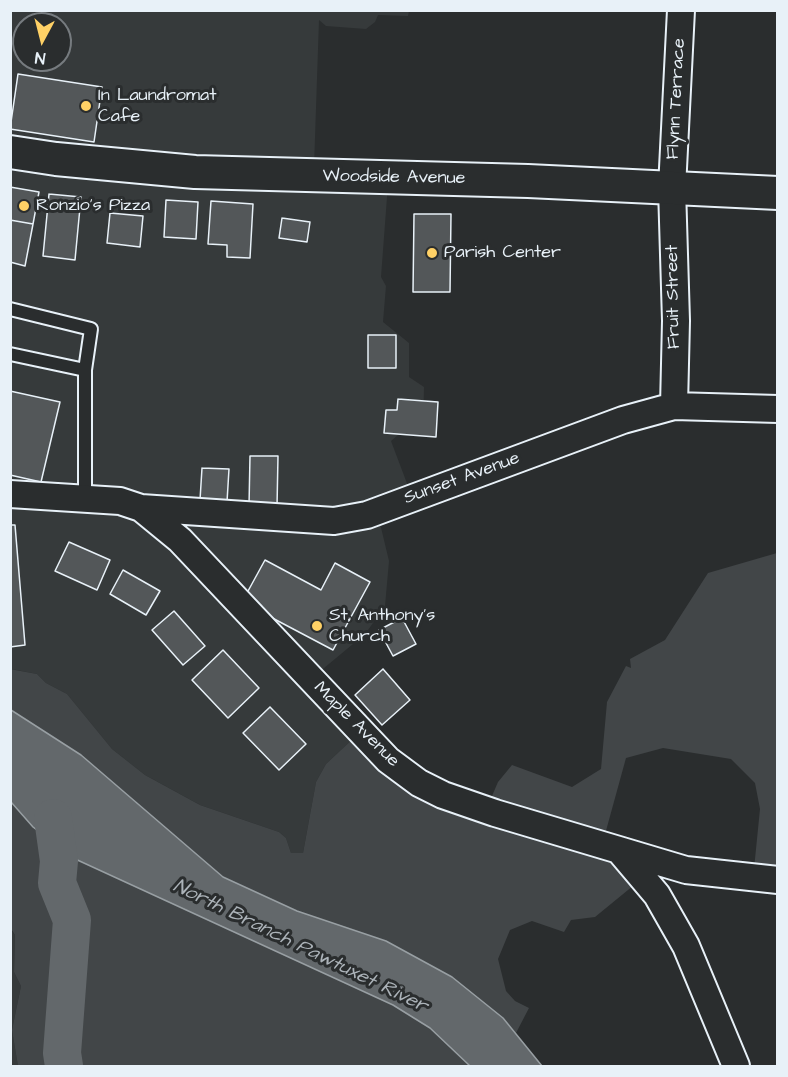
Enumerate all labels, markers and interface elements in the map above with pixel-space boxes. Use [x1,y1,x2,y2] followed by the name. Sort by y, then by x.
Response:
[12,12,72,72] north arrow
[663,38,691,160] street label: Flynn Terrace
[34,46,46,69] text: N
[98,85,216,128] place label: In Laundromat Cafe
[79,99,93,113] marker: In Laundromat Cafe
[322,166,466,190] street label: Woodside Avenue
[36,195,150,217] place label: Ronzio's Pizza
[17,199,31,213] marker: Ronzio's Pizza
[444,242,561,264] place label: Parish Center
[662,245,686,349] street label: Fruit Street
[425,246,439,260] marker: Parish Center
[401,448,523,510] street label: Sunset Avenue
[329,605,435,648] place label: St. Anthony's Church
[310,619,324,633] marker: St. Anthony's Church
[309,678,403,772] street label: Maple Avenue
[169,875,431,1019] water label: North Branch Pawtuxet River

